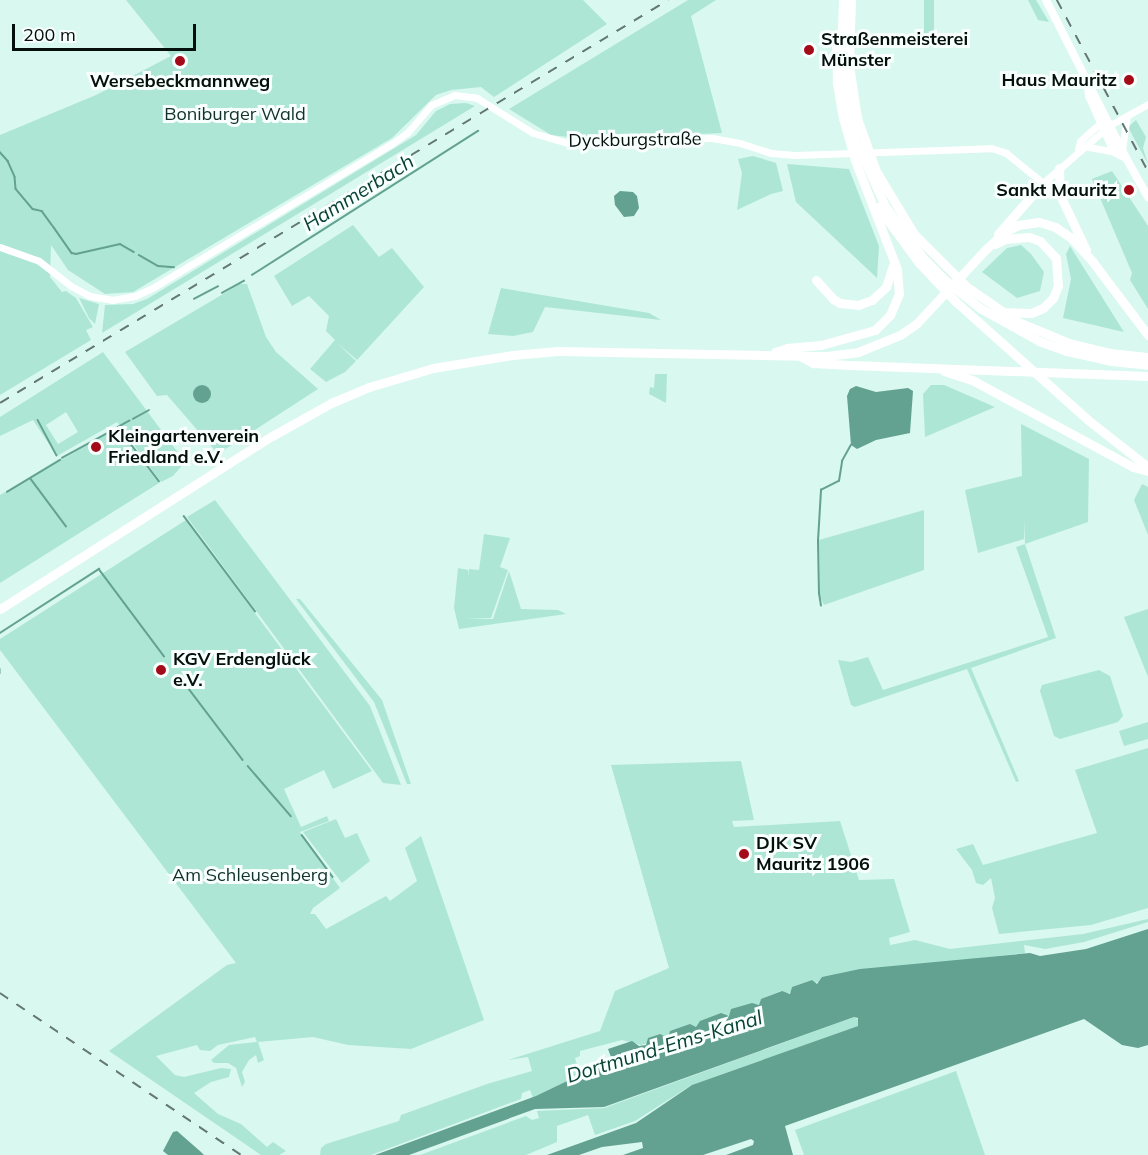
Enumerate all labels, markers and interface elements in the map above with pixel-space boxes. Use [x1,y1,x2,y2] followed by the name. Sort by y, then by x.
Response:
[15,12,200,50] scale bar
[23,23,76,46] text: 200 m
[821,29,968,72] place label: Straßenmeisterei Münster
[802,43,816,57] marker: Straßenmeisterei Münster
[173,54,187,68] marker: Wersebeckmannweg
[1002,69,1117,91] place label: Haus Mauritz
[90,70,270,92] place label: Wersebeckmannweg
[1122,73,1136,87] marker: Haus Mauritz
[164,103,306,125] park label: Boniburger Wald
[568,128,702,152] street label: Dyckburgstraße
[298,148,418,236] water label: Hammerbach
[996,179,1117,201] place label: Sankt Mauritz
[1122,183,1136,197] marker: Sankt Mauritz
[108,426,259,468] place label: Kleingartenverein Friedland e.V.
[89,440,103,454] marker: Kleingartenverein Friedland e.V.
[173,649,311,692] place label: KGV Erdenglück e.V.
[154,663,168,677] marker: KGV Erdenglück e.V.
[756,833,870,876] place label: DJK SV Mauritz 1906
[737,847,751,861] marker: DJK SV Mauritz 1906
[172,864,328,886] park label: Am Schleusenberg
[563,1005,765,1087] water label: Dortmund-Ems-Kanal

